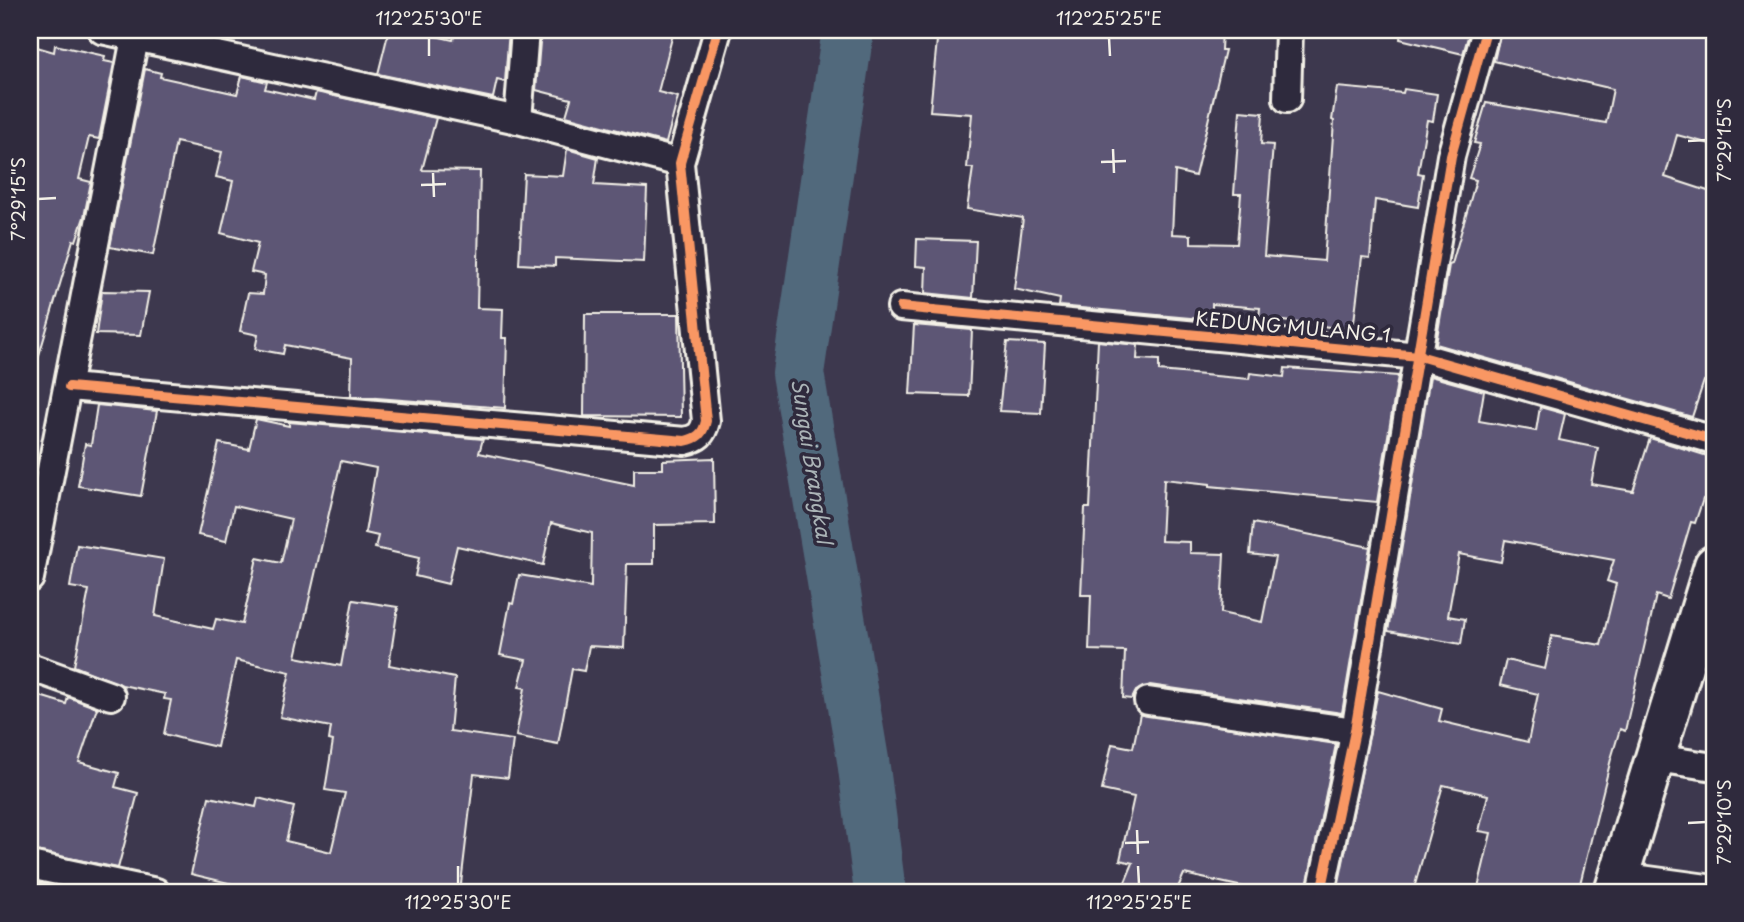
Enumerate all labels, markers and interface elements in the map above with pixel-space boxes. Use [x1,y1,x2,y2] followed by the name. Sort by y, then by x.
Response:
[375,4,483,31] text: 112°25'30"E
[1056,4,1162,31] text: 112°25'25"E
[1710,98,1737,182] text: 7°29'15"S
[4,157,31,241] text: 7°29'15"S
[1194,304,1392,348] street label: KEDUNG MULANG 1
[784,376,842,549] water label: Sungai Brangkal
[1710,779,1737,865] text: 7°29'10"S
[404,888,512,915] text: 112°25'30"E
[1086,888,1192,915] text: 112°25'25"E

